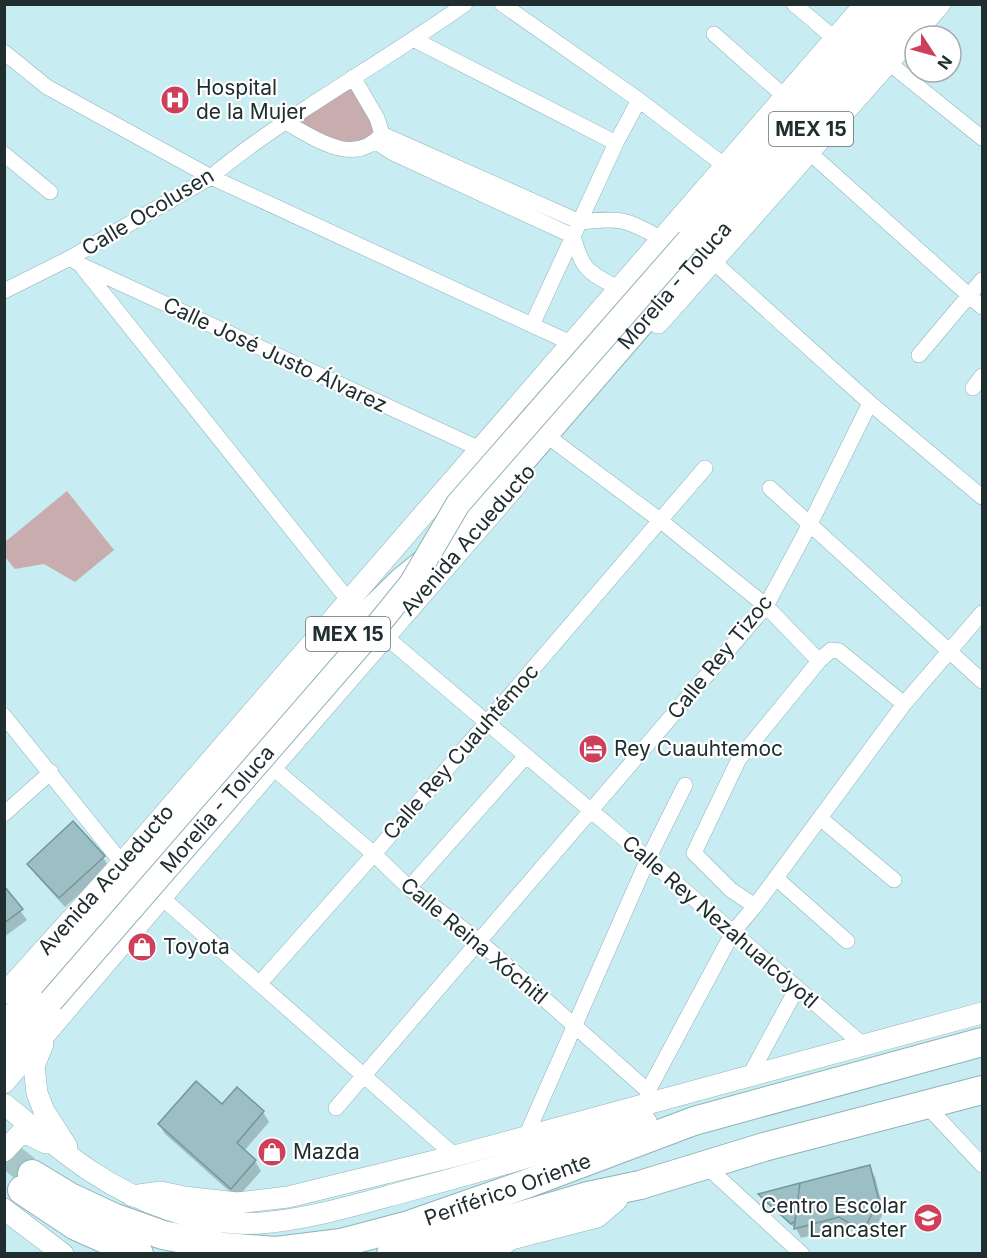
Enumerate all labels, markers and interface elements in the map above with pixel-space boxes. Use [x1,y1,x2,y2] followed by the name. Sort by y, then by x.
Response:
[903,24,963,84] north arrow
[933,52,957,74] text: N
[196,75,307,124] place label: Hospital de la Mujer
[159,84,191,116] hospital icon: Hospital de la Mujer
[769,112,853,146] road number: MEX 15
[77,162,218,261] street label: Calle Ocolusen
[612,216,736,354] street label: Morelia - Toluca
[159,291,392,417] street label: Calle José Justo Álvarez
[395,459,540,620] street label: Avenida Acueducto
[662,589,777,724] street label: Calle Rey Tizoc
[306,617,390,651] road number: MEX 15
[378,659,544,845] street label: Calle Rey Cuauhtémoc
[577,733,609,765] hotel icon: Rey Cuauhtemoc
[614,736,783,761] place label: Rey Cuauhtemoc
[155,740,279,878] street label: Morelia - Toluca
[32,799,179,960] street label: Avenida Acueducto
[617,830,823,1013] street label: Calle Rey Nezahualcóyotl
[396,872,553,1009] street label: Calle Reina Xóchitl
[126,931,158,963] shop icon: Toyota
[163,934,230,959] place label: Toyota
[256,1136,288,1168] shop icon: Mazda
[293,1139,360,1164] place label: Mazda
[421,1148,594,1231] street label: Periférico Oriente
[761,1193,907,1242] place label: Centro Escolar Lancaster
[912,1202,944,1234] school or university icon: Centro Escolar Lancaster

